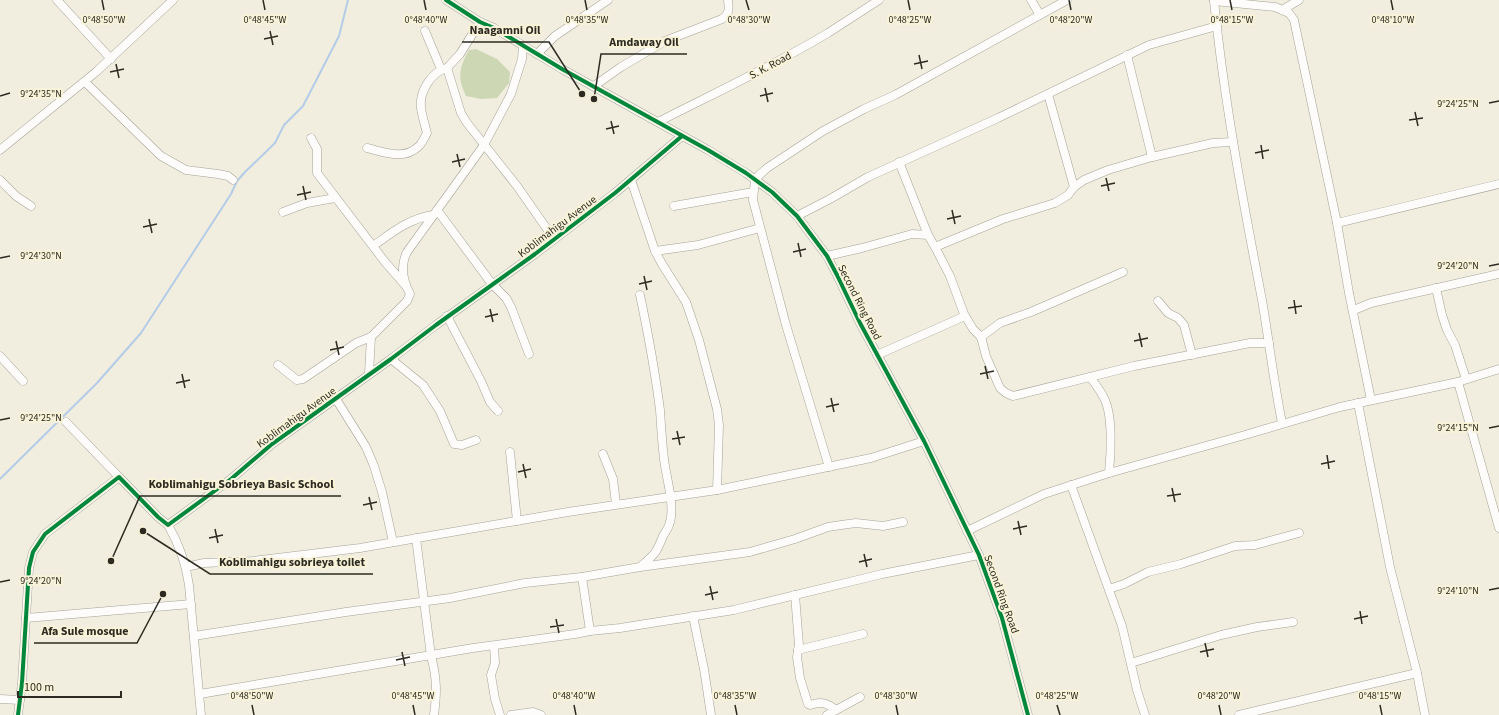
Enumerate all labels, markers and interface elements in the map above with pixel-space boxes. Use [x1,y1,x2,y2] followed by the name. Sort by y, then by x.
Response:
[83,13,126,27] text: 0°48'50"W
[244,13,287,27] text: 0°48'45"W
[405,13,448,27] text: 0°48'40"W
[566,13,609,27] text: 0°48'35"W
[728,13,771,27] text: 0°48'30"W
[889,13,932,27] text: 0°48'25"W
[1050,13,1093,27] text: 0°48'20"W
[1211,13,1254,27] text: 0°48'15"W
[1372,13,1415,27] text: 0°48'10"W
[462,18,549,42] callout: Naagamni Oil
[470,22,541,39] text: Naagamni Oil
[601,30,687,54] callout: Amdaway Oil
[608,34,679,51] text: Amdaway Oil
[747,48,794,83] street label: S. K. Road
[20,87,62,101] text: 9°24'35"N
[1437,97,1479,111] text: 9°24'25"N
[515,192,600,261] street label: Koblimahigu Avenue
[20,249,62,263] text: 9°24'30"N
[1437,259,1479,273] text: 9°24'20"N
[834,262,885,342] street label: Second Ring Road
[254,383,339,451] street label: Koblimahigu Avenue
[20,411,62,425] text: 9°24'25"N
[1437,421,1479,435] text: 9°24'15"N
[140,472,341,496] callout: Koblimahigu Sobrieya Basic School
[148,476,334,493] text: Koblimahigu Sobrieya Basic School
[210,550,373,574] callout: Koblimahigu sobrieya toilet
[980,553,1023,636] street label: Second Ring Road
[219,554,365,571] text: Koblimahigu sobrieya toilet
[20,574,62,588] text: 9°24'20"N
[1437,584,1479,598] text: 9°24'10"N
[34,619,137,643] callout: Afa Sule mosque
[41,623,128,640] text: Afa Sule mosque
[18,673,121,699] scale bar
[24,679,54,696] text: 100 m
[231,689,274,703] text: 0°48'50"W
[392,689,435,703] text: 0°48'45"W
[553,689,596,703] text: 0°48'40"W
[714,689,757,703] text: 0°48'35"W
[875,689,918,703] text: 0°48'30"W
[1036,689,1079,703] text: 0°48'25"W
[1198,689,1241,703] text: 0°48'20"W
[1359,689,1402,703] text: 0°48'15"W

